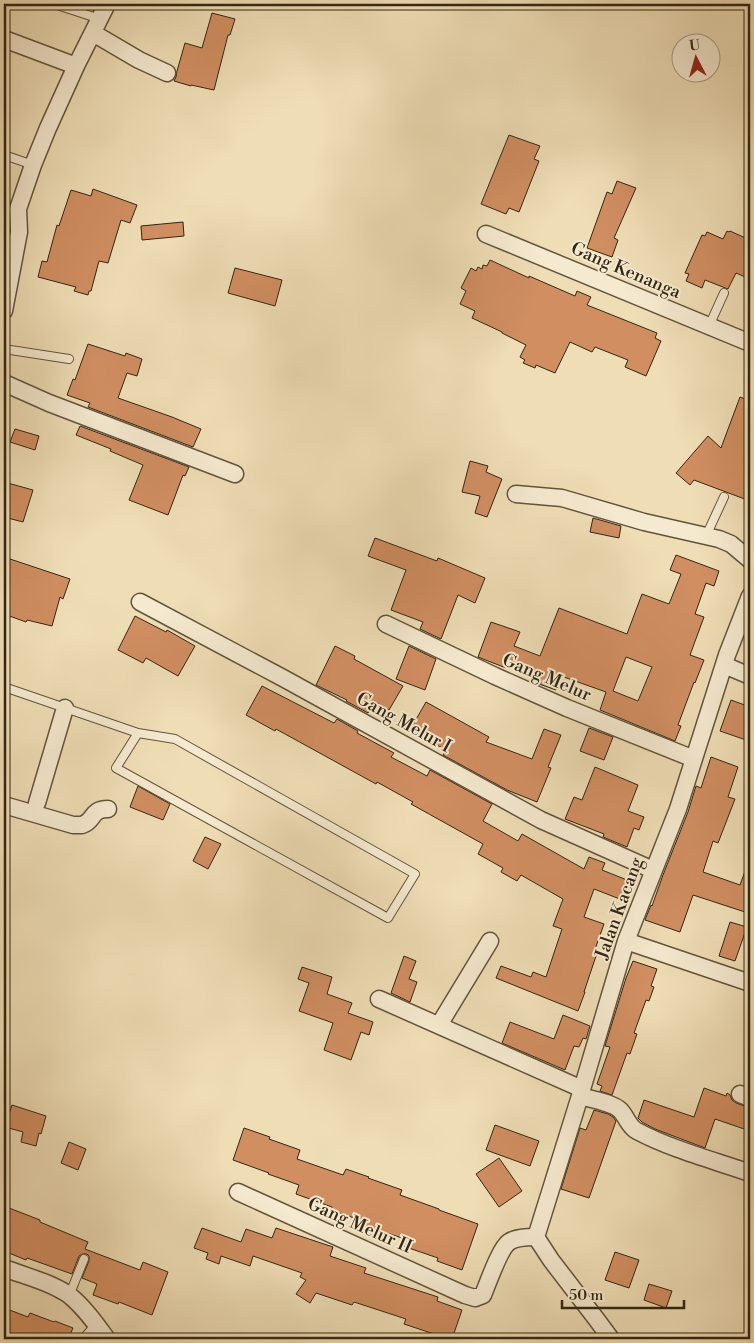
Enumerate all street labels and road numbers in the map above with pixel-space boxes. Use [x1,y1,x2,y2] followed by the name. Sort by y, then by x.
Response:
[567,237,685,304] street label: Gang Kenanga
[499,648,595,707] street label: Gang Melur
[352,687,455,758] street label: Gang Melur I
[590,853,649,963] street label: Jalan Kacang
[304,1192,416,1259] street label: Gang Melur II

